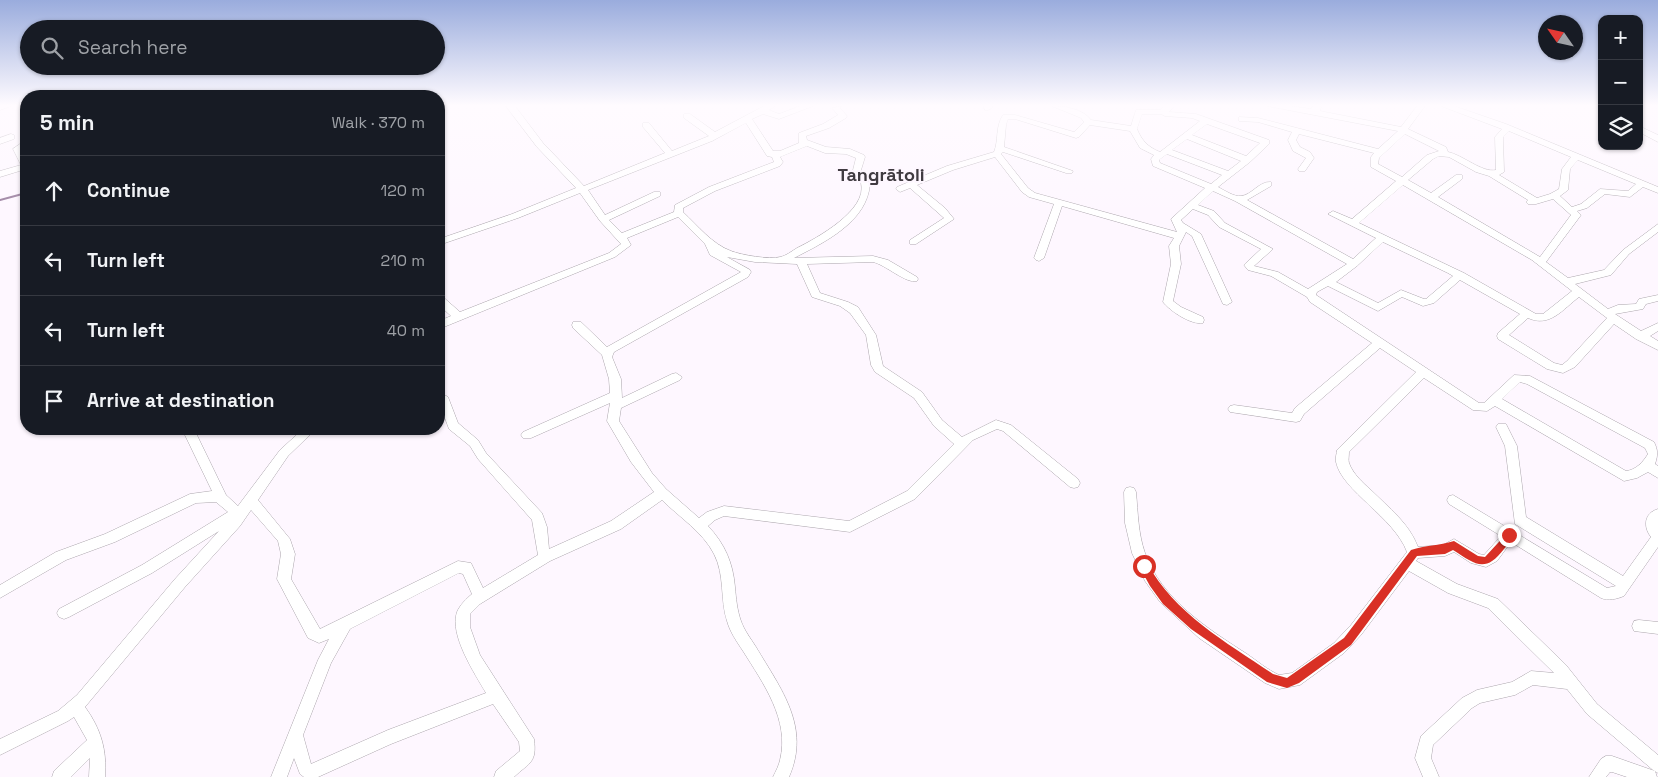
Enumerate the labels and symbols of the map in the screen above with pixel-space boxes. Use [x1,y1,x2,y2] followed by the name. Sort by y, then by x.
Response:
[1538,15,1583,60] north arrow
[837,163,925,186] district label: Tangrātoli
[1498,524,1521,547] route end
[1133,555,1156,578] route start

